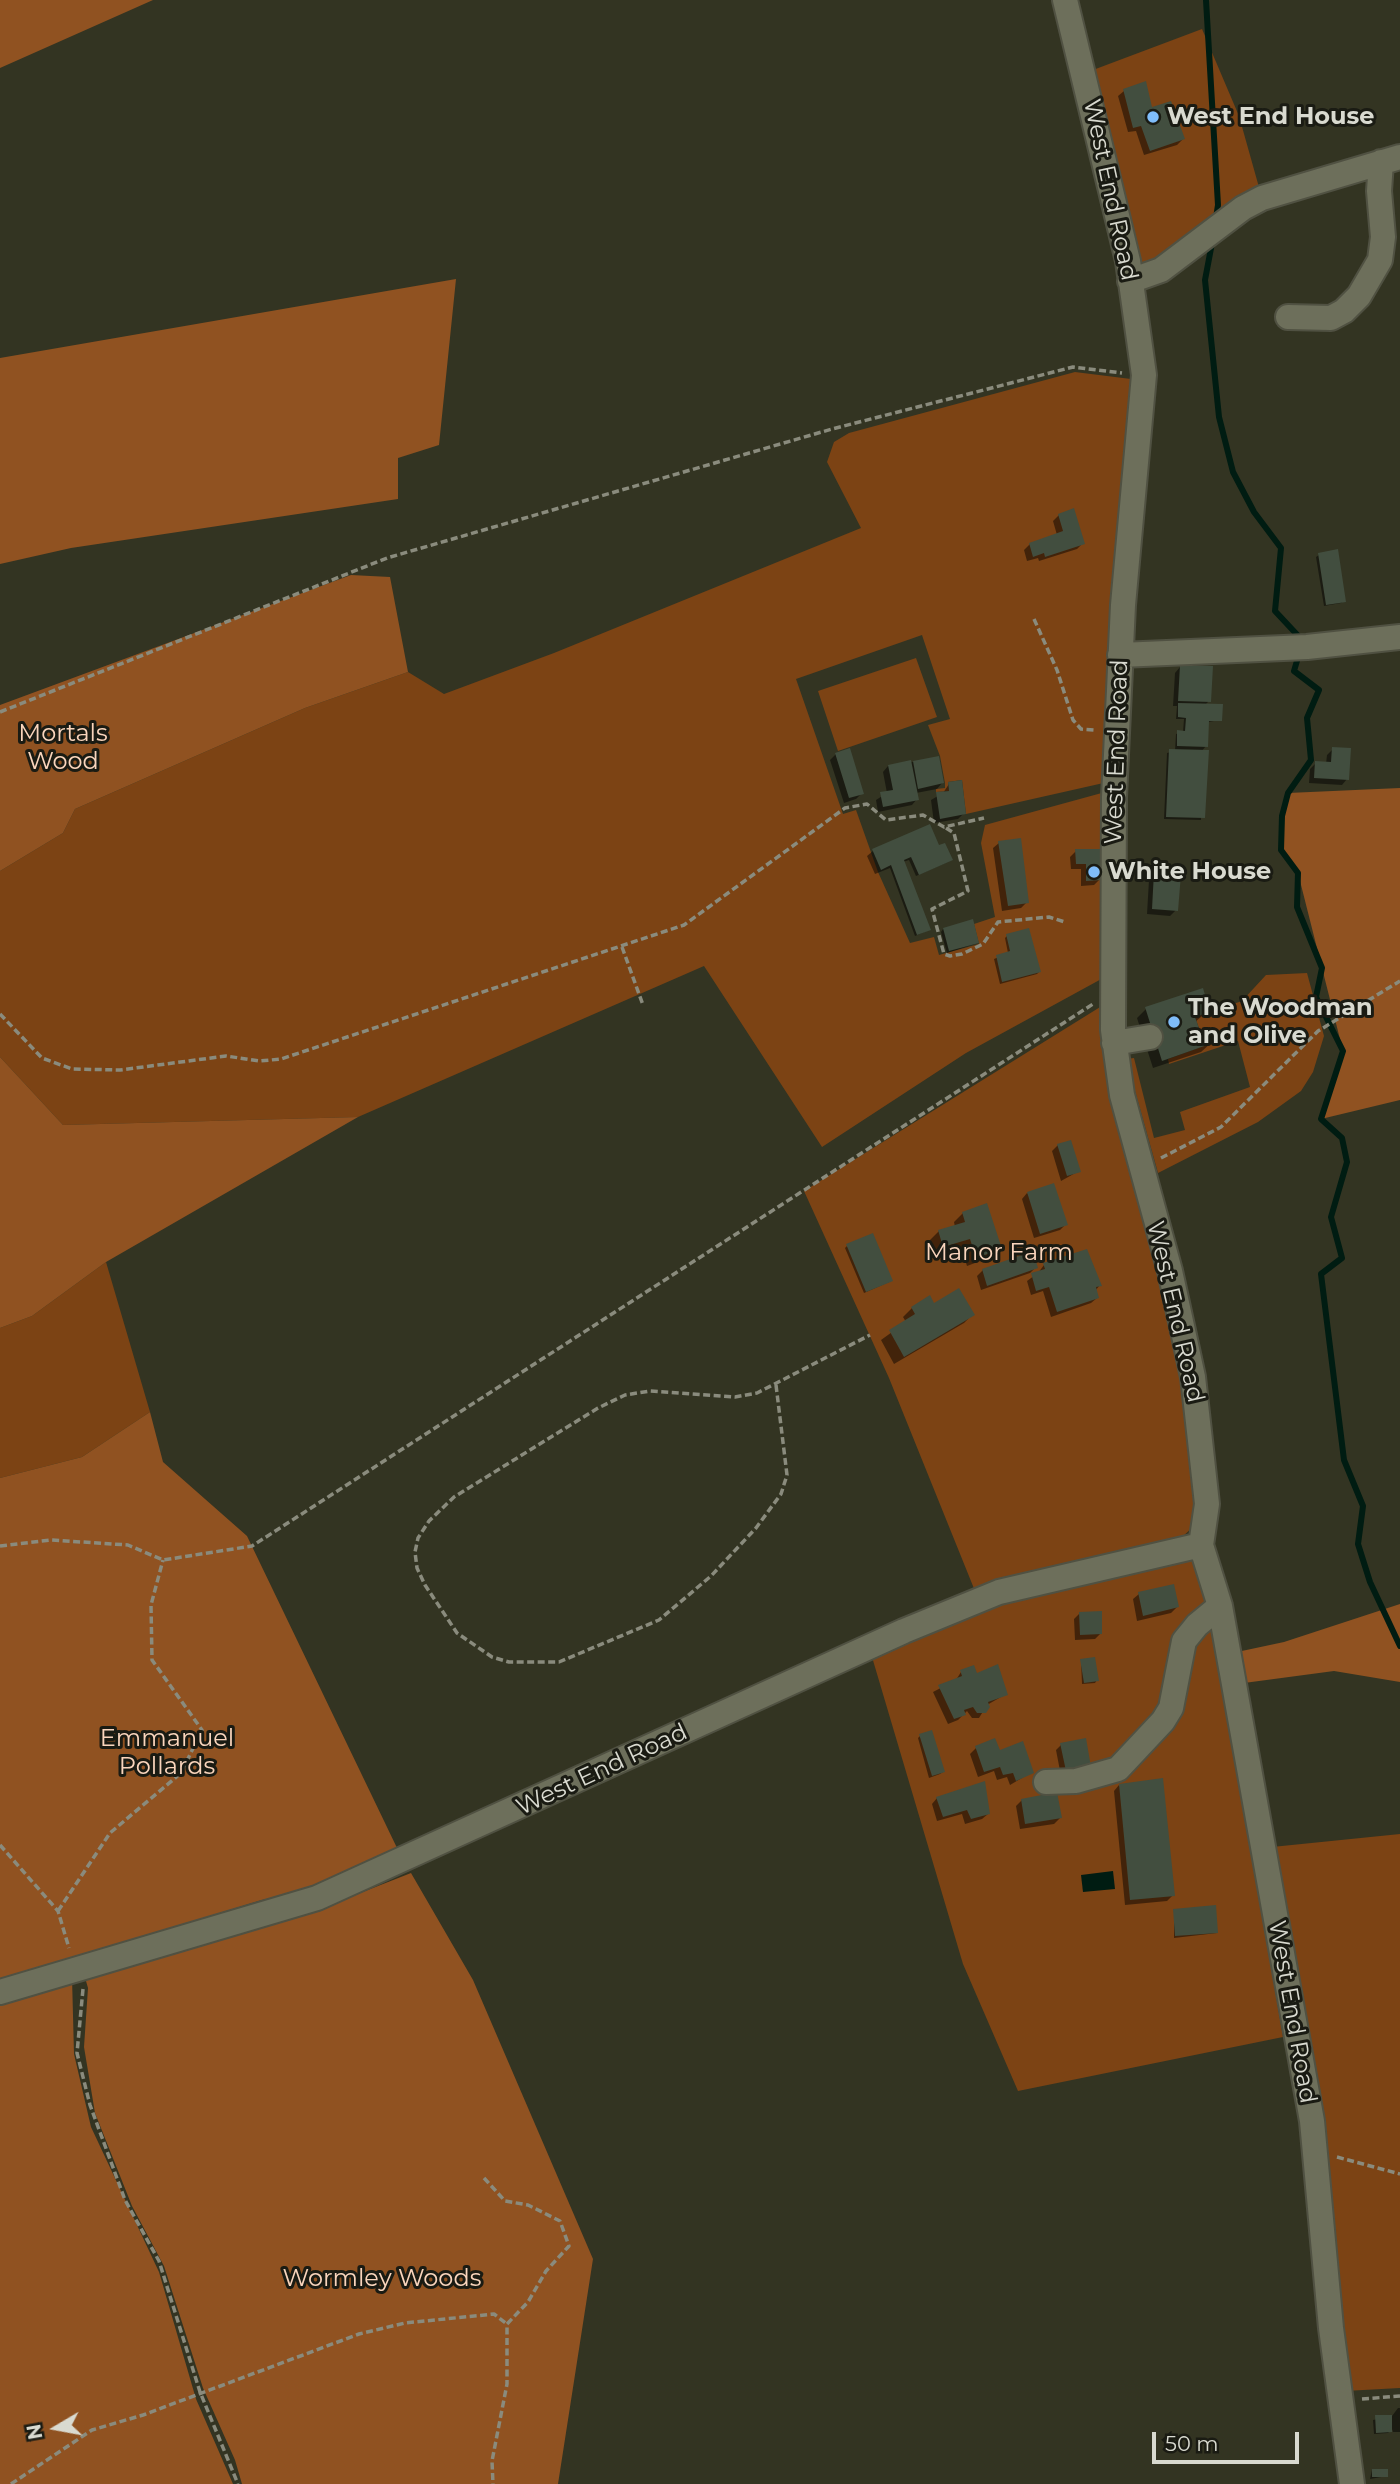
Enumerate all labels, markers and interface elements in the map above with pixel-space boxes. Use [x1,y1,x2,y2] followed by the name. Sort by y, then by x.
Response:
[1077,96,1143,284] street label: West End Road
[1167,103,1374,131] place label: West End House
[1145,109,1161,125] marker: West End House
[1099,659,1135,845] street label: West End Road
[18,720,108,776] park label: Mortals Wood
[1108,858,1271,886] place label: White House
[1086,864,1102,880] marker: White House
[1188,994,1373,1050] place label: The Woodman and Olive
[1166,1014,1182,1030] marker: The Woodman and Olive
[1140,1219,1210,1405] street label: West End Road
[925,1239,1073,1267] park label: Manor Farm
[512,1718,692,1822] street label: West End Road
[100,1725,234,1781] park label: Emmanuel Pollards
[1262,1918,1322,2106] street label: West End Road
[283,2265,481,2293] park label: Wormley Woods
[21,2393,91,2463] north arrow
[1155,2418,1302,2462] scale bar
[22,2422,47,2441] text: N
[1165,2431,1219,2456] text: 50 m

